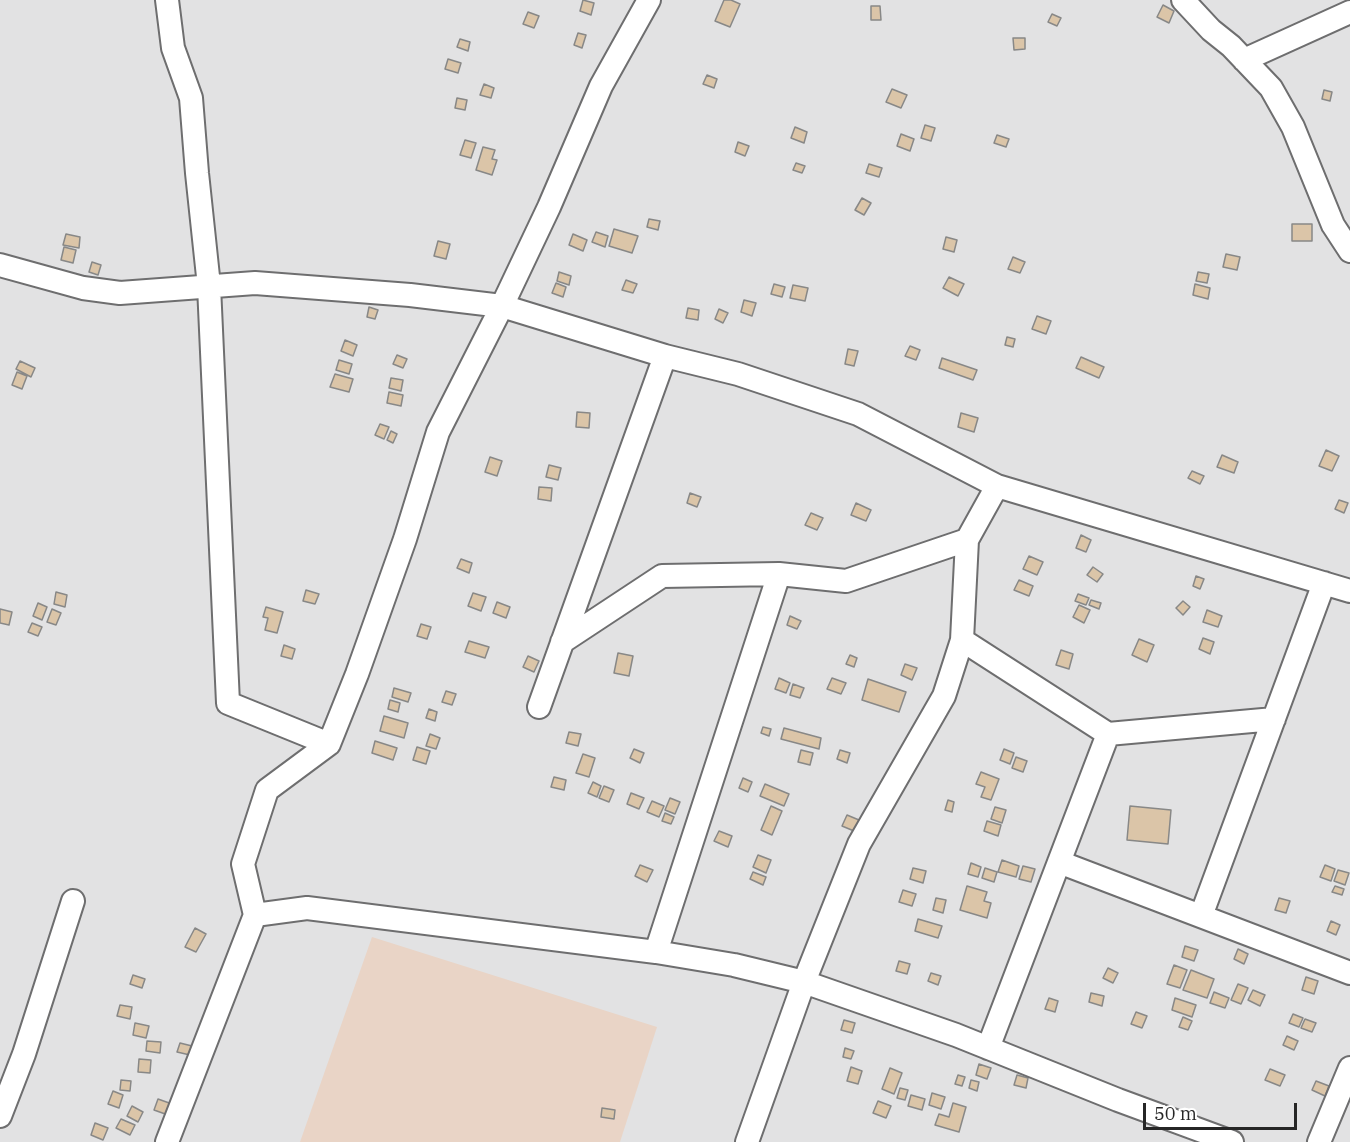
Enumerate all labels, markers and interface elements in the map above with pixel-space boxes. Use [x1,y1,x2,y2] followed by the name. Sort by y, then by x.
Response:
[1146,1091,1300,1129] scale bar
[1154,1102,1197,1125] text: 50 m

